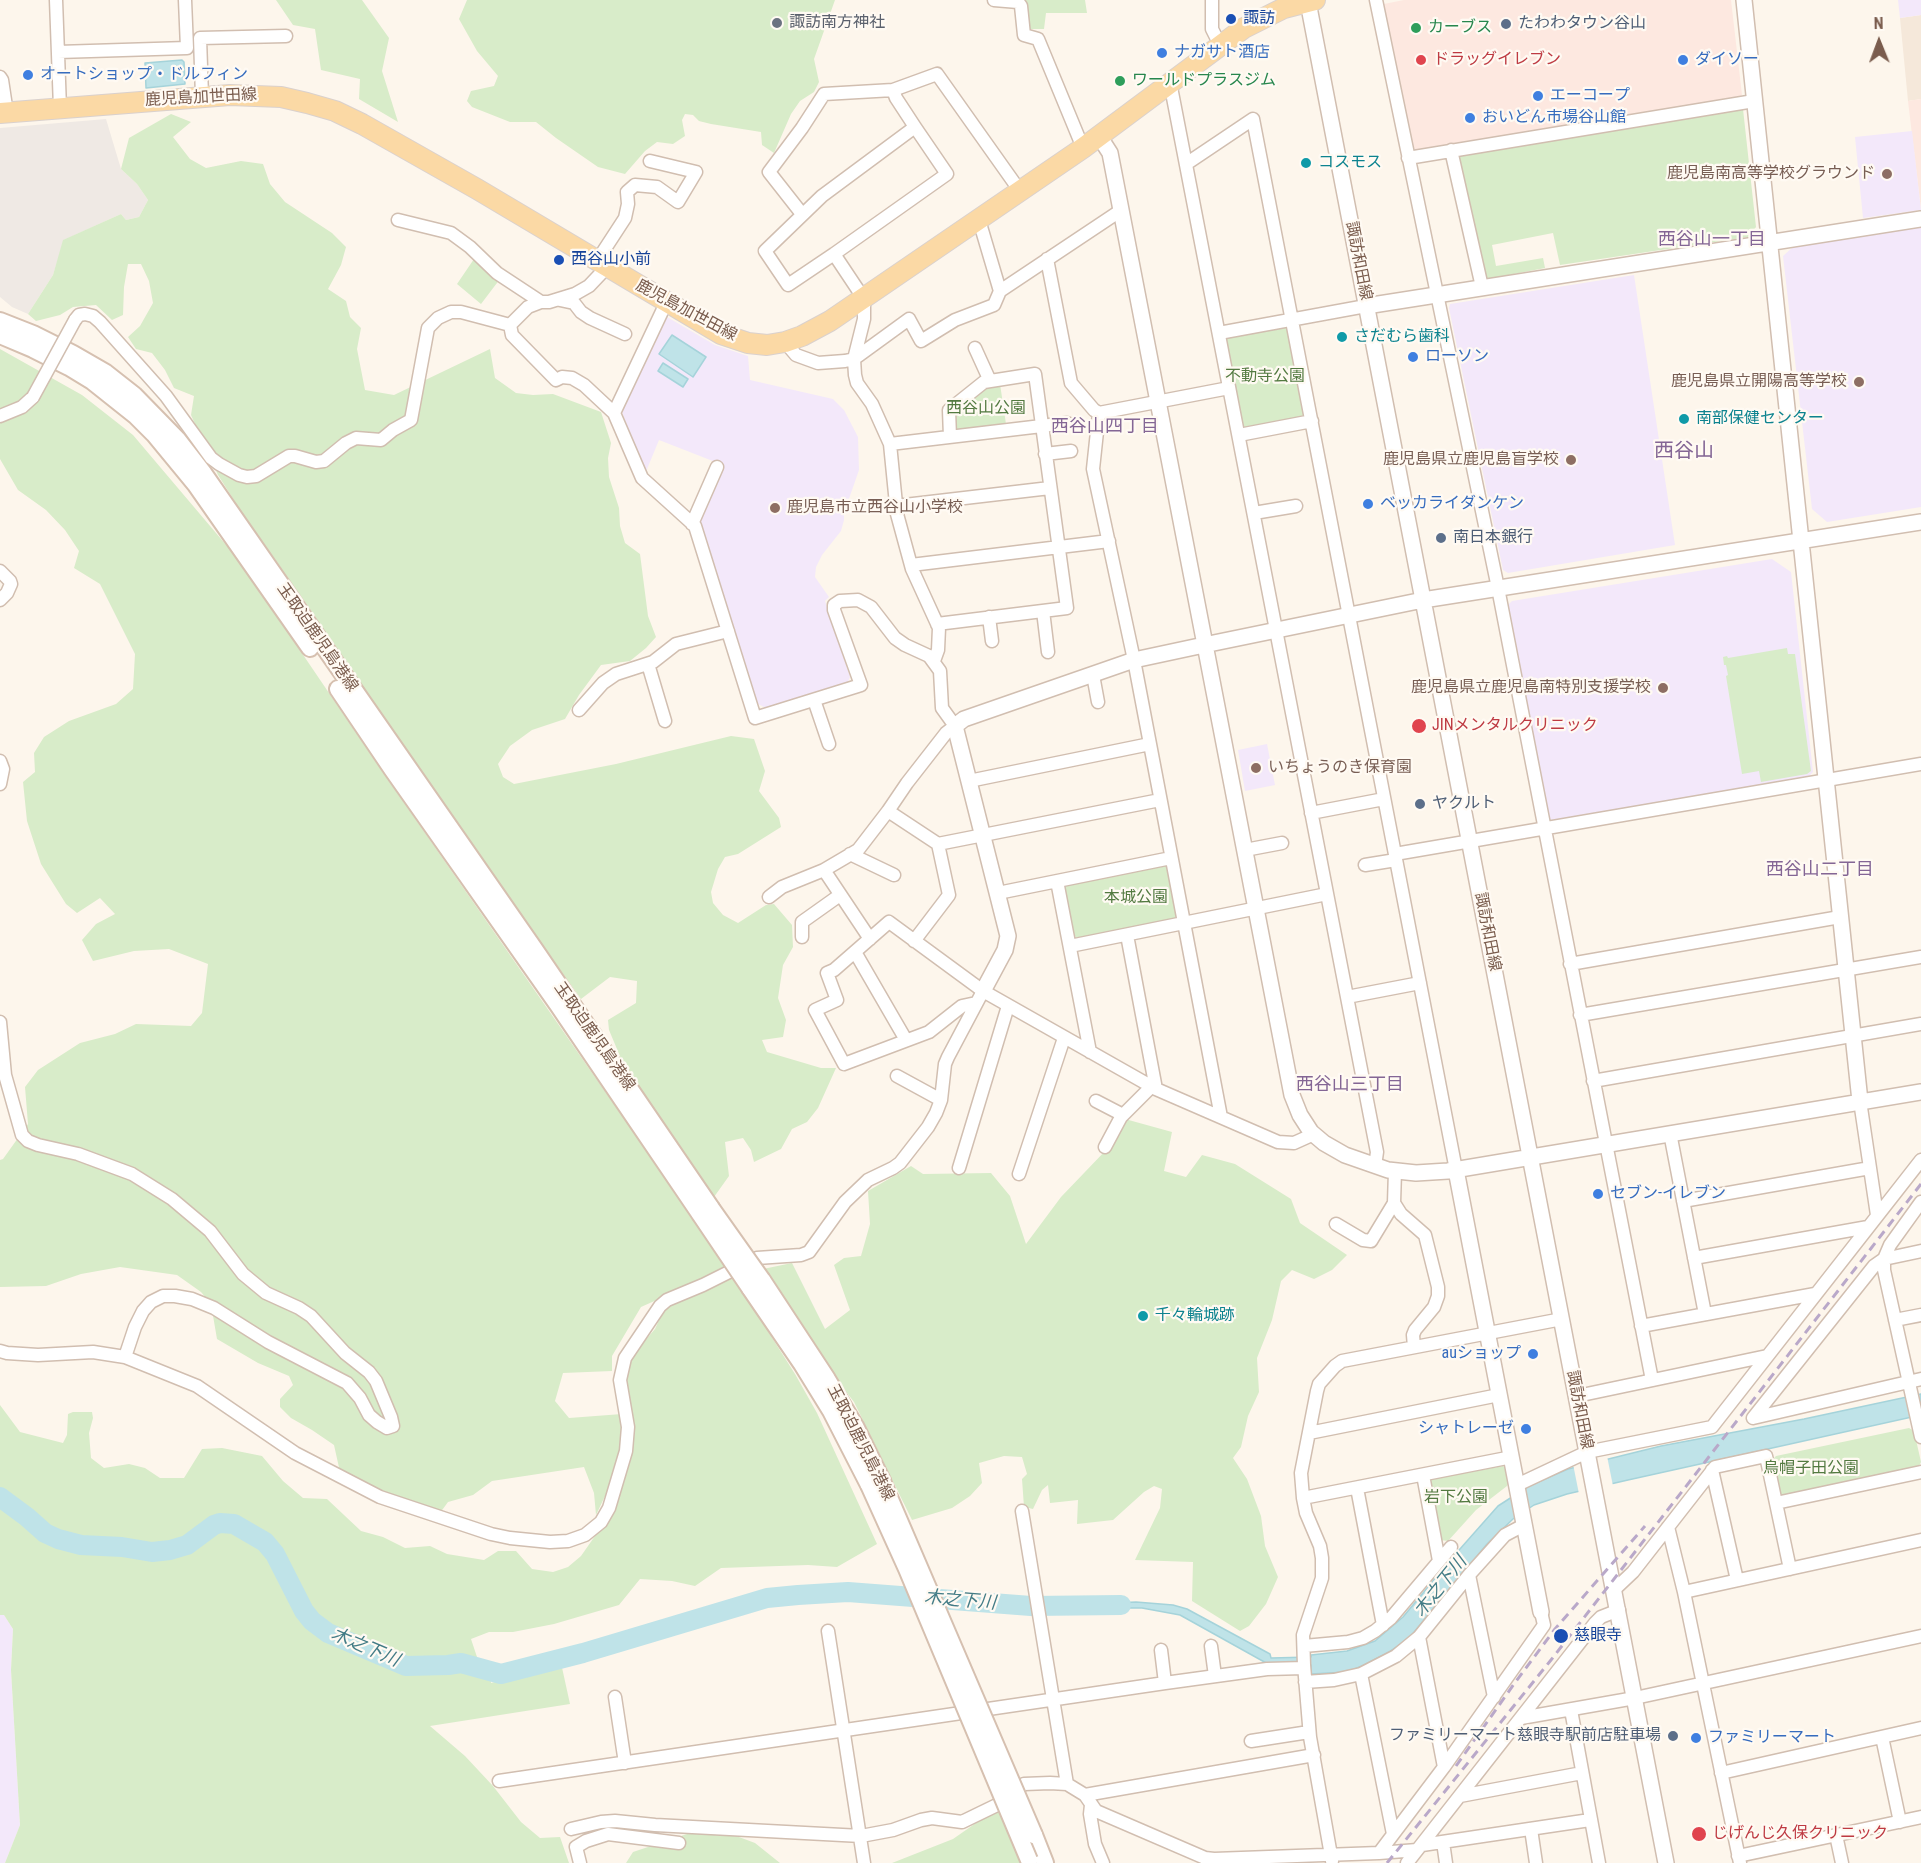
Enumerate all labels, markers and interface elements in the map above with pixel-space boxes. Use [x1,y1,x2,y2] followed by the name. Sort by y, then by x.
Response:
[1243,9,1275,29] place label: 諏訪
[1224,12,1238,26] marker: 諏訪
[1849,12,1909,72] north arrow
[789,13,885,33] place label: 諏訪南方神社
[1518,14,1646,34] place label: たわわタウン谷山
[1874,14,1884,33] text: N
[770,16,784,30] marker: 諏訪南方神社
[1499,17,1513,31] marker: たわわタウン谷山
[1428,18,1492,38] place label: カーブス
[1409,21,1423,35] marker: カーブス
[1174,43,1270,63] place label: ナガサト酒店
[1155,46,1169,60] marker: ナガサト酒店
[1433,50,1561,70] place label: ドラッグイレブン
[1695,50,1759,70] place label: ダイソー
[1414,53,1428,67] marker: ドラッグイレブン
[1676,53,1690,67] marker: ダイソー
[40,65,248,85] place label: オートショップ・ドルフィン
[21,68,35,82] marker: オートショップ・ドルフィン
[1132,71,1276,91] place label: ワールドプラスジム
[1113,74,1127,88] marker: ワールドプラスジム
[145,85,257,111] street label: 鹿児島加世田線
[1550,86,1630,106] place label: エーコープ
[1531,89,1545,103] marker: エーコープ
[1482,108,1626,128] place label: おいどん市場谷山館
[1463,111,1477,125] marker: おいどん市場谷山館
[1318,153,1382,173] place label: コスモス
[1299,156,1313,170] marker: コスモス
[1667,164,1875,184] place label: 鹿児島南高等学校グラウンド
[1880,167,1894,181] marker: 鹿児島南高等学校グラウンド
[1341,220,1375,302] street label: 諏訪和田線
[1658,229,1766,251] district label: 西谷山一丁目
[571,250,651,270] place label: 西谷山小前
[552,253,566,267] marker: 西谷山小前
[632,276,740,346] street label: 鹿児島加世田線
[1354,327,1450,347] place label: さだむら歯科
[1335,330,1349,344] marker: さだむら歯科
[1425,347,1489,367] place label: ローソン
[1406,350,1420,364] marker: ローソン
[1225,367,1305,387] park label: 不動寺公園
[1671,372,1847,392] place label: 鹿児島県立開陽高等学校
[1852,375,1866,389] marker: 鹿児島県立開陽高等学校
[946,399,1026,419] park label: 西谷山公園
[1696,409,1824,429] place label: 南部保健センター
[1677,412,1691,426] marker: 南部保健センター
[1051,416,1159,438] district label: 西谷山四丁目
[1654,440,1714,464] district label: 西谷山
[1383,450,1559,470] place label: 鹿児島県立鹿児島盲学校
[1564,453,1578,467] marker: 鹿児島県立鹿児島盲学校
[1380,494,1524,514] place label: ベッカライダンケン
[1361,497,1375,511] marker: ベッカライダンケン
[787,498,963,518] place label: 鹿児島市立西谷山小学校
[768,501,782,515] marker: 鹿児島市立西谷山小学校
[1453,528,1533,548] place label: 南日本銀行
[1434,531,1448,545] marker: 南日本銀行
[272,580,362,696] street label: 玉取迫鹿児島港線
[1411,678,1651,698] place label: 鹿児島県立鹿児島南特別支援学校
[1656,681,1670,695] marker: 鹿児島県立鹿児島南特別支援学校
[1432,716,1598,736] place label: JINメンタルクリニック
[1410,717,1428,735] marker: JINメンタルクリニック
[1268,758,1412,778] place label: いちょうのき保育園
[1249,761,1263,775] marker: いちょうのき保育園
[1432,794,1496,814] place label: ヤクルト
[1413,797,1427,811] marker: ヤクルト
[1766,859,1874,881] district label: 西谷山二丁目
[1104,888,1168,908] park label: 本城公園
[1470,891,1504,973] street label: 諏訪和田線
[549,979,639,1095] street label: 玉取迫鹿児島港線
[1296,1074,1404,1096] district label: 西谷山三丁目
[1610,1184,1726,1204] place label: セブン-イレブン
[1591,1187,1605,1201] marker: セブン-イレブン
[1155,1306,1235,1326] place label: 千々輪城跡
[1136,1309,1150,1323] marker: 千々輪城跡
[1442,1344,1521,1364] place label: auショップ
[1526,1347,1540,1361] marker: auショップ
[1562,1369,1596,1451] street label: 諏訪和田線
[822,1382,898,1504] street label: 玉取迫鹿児島港線
[1418,1419,1514,1439] place label: シャトレーゼ
[1519,1422,1533,1436] marker: シャトレーゼ
[1763,1459,1859,1479] park label: 烏帽子田公園
[1424,1488,1488,1508] park label: 岩下公園
[1410,1552,1472,1622] water label: 木之下川
[923,1587,997,1615] water label: 木之下川
[328,1624,402,1672] water label: 木之下川
[1574,1626,1622,1646] place label: 慈眼寺
[1552,1627,1570,1645] marker: 慈眼寺
[1389,1726,1661,1746] place label: ファミリーマート慈眼寺駅前店駐車場
[1708,1728,1836,1748] place label: ファミリーマート
[1666,1729,1680,1743] marker: ファミリーマート慈眼寺駅前店駐車場
[1689,1731,1703,1745] marker: ファミリーマート
[1712,1824,1888,1844] place label: じげんじ久保クリニック
[1690,1825,1708,1843] marker: じげんじ久保クリニック

